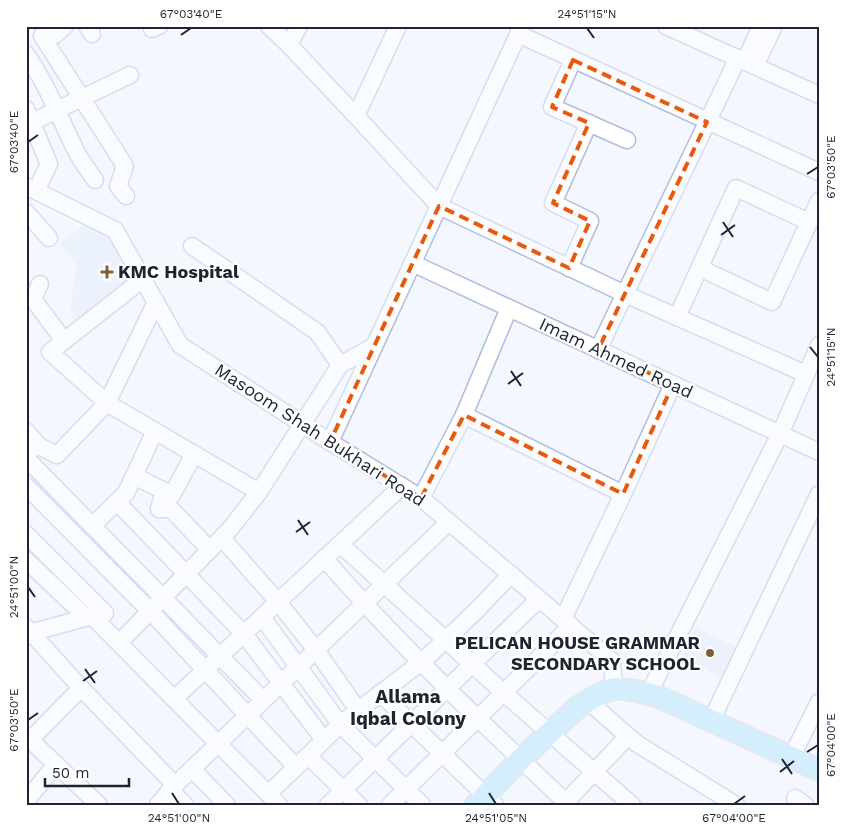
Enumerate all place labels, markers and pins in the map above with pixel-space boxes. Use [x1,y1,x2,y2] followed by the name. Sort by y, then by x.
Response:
[118,261,239,282] place label: KMC Hospital
[100,265,114,279] marker: KMC Hospital
[455,632,701,674] place label: PELICAN HOUSE GRAMMAR SECONDARY SCHOOL
[704,647,716,659] marker: PELICAN HOUSE GRAMMAR SECONDARY SCHOOL

